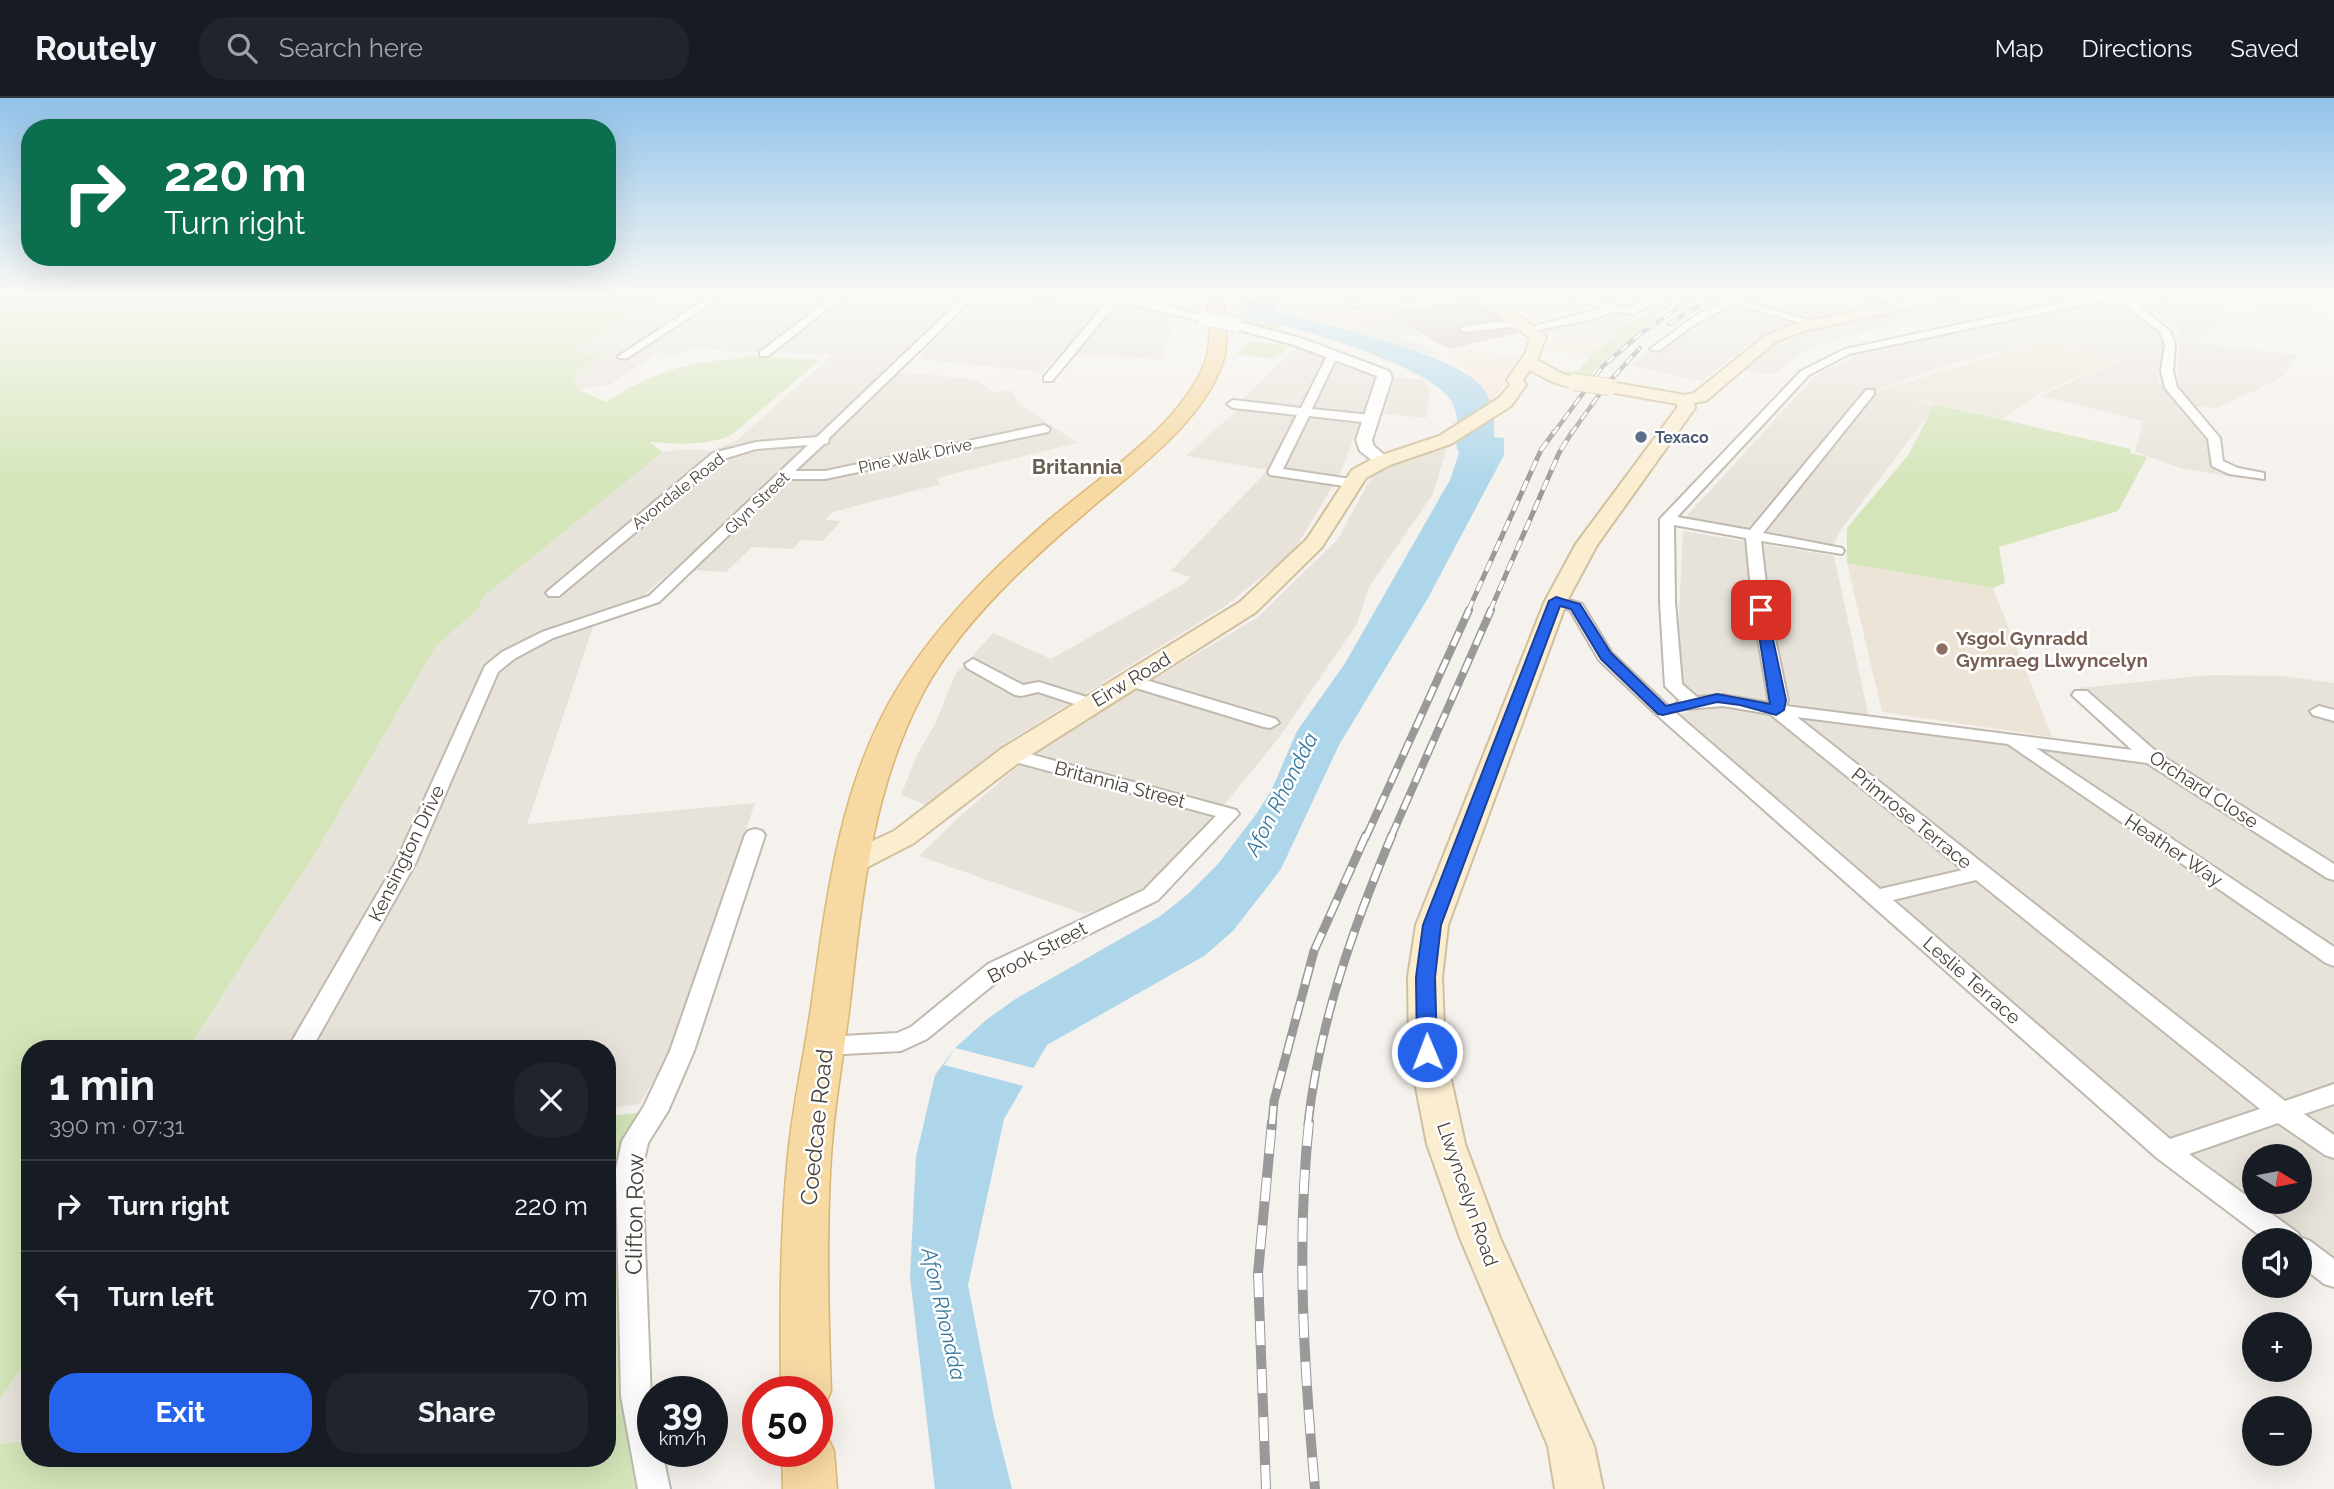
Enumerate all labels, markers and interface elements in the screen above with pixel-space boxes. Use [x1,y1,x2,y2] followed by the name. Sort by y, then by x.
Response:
[199,17,689,80] search box
[35,29,157,68] text: Routely
[223,29,261,67] icon: search
[279,33,423,63] text: Search here
[1995,34,2044,63] text: Map
[2082,34,2192,63] text: Directions
[2230,34,2299,63] text: Saved
[164,145,307,202] text: 220 m
[49,147,140,238] icon: right
[164,204,305,241] text: Turn right
[1655,428,1709,447] place label: Texaco
[1633,429,1649,445] marker: Texaco
[857,435,973,477] street label: Pine Walk Drive
[628,449,728,533] street label: Avondale Road
[1032,454,1122,479] district label: Britannia
[721,467,794,538] street label: Glyn Street
[1731,580,1791,640] pin
[1742,591,1780,629] icon: arrive
[1956,627,2148,671] place label: Ysgol Gynradd Gymraeg Llwyncelyn
[1934,641,1950,657] marker: Ysgol Gynradd Gymraeg Llwyncelyn
[1088,647,1174,711] street label: Eirw Road
[1239,728,1323,861] water label: Afon Rhondda
[2145,746,2263,832] street label: Orchard Close
[1052,756,1188,812] street label: Britannia Street
[1848,763,1976,873] street label: Primrose Terrace
[364,781,448,925] street label: Kensington Drive
[2121,809,2227,891] street label: Heather Way
[984,916,1091,987] street label: Brook Street
[1919,932,2025,1028] street label: Leslie Terrace
[1390,1015,1464,1089] position arrow
[794,1048,838,1206] street label: Coedcae Road
[49,1061,155,1110] text: 1 min
[514,1063,588,1137] button: close
[49,1112,185,1139] text: 390 m · 07:31
[1433,1119,1503,1269] street label: Llwyncelyn Road
[2242,1144,2312,1214] north arrow
[2242,1144,2312,1466] map controls
[619,1153,649,1275] street label: Clifton Row
[49,1187,87,1225] icon: right
[108,1191,229,1221] text: Turn right
[514,1191,588,1221] text: 220 m
[2242,1228,2312,1298] button: sound
[916,1244,971,1383] water label: Afon Rhondda
[49,1278,87,1316] icon: left
[108,1282,214,1312] text: Turn left
[528,1282,588,1312] text: 70 m
[2242,1312,2312,1382] button: +
[49,1373,312,1453] button: Exit
[326,1373,588,1453] button: Share
[742,1376,833,1467] speed limit sign: 50
[662,1392,703,1433] text: 39
[2242,1396,2312,1466] button: −
[659,1428,706,1449] text: km/h

